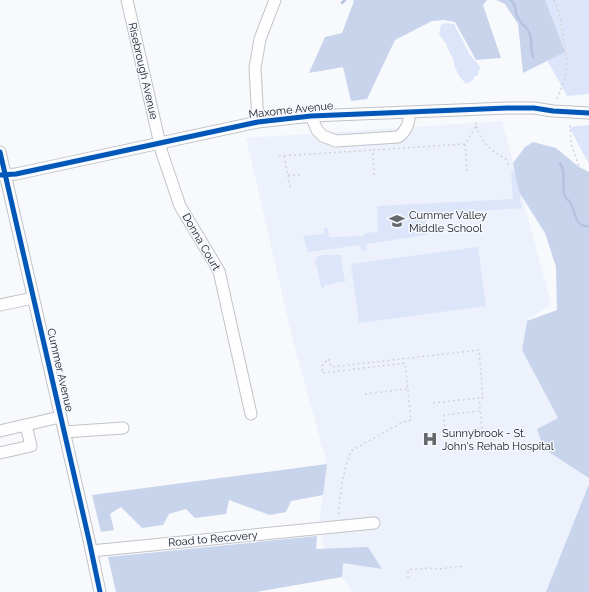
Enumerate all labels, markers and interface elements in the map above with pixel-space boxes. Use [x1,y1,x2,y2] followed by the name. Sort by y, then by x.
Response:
[126,21,161,121] street label: Risebrough Avenue
[248,99,335,121] street label: Maxome Avenue
[409,209,487,235] place label: Cummer Valley Middle School
[179,211,223,273] street label: Donna Court
[388,212,406,230] school or university icon: Cummer Valley Middle School
[44,327,76,414] street label: Cummer Avenue
[442,427,554,453] place label: Sunnybrook - St. John's Rehab Hospital
[421,430,439,448] hospital icon: Sunnybrook - St. John's Rehab Hospital
[168,529,258,549] street label: Road to Recovery

